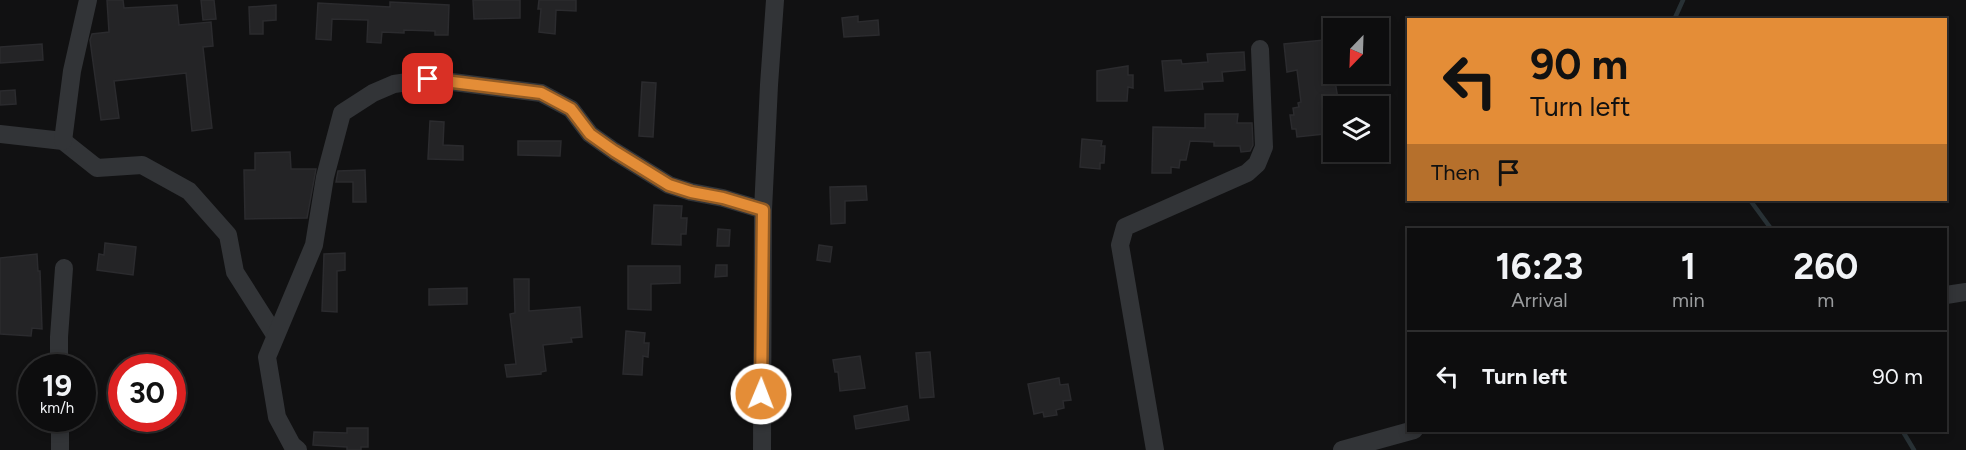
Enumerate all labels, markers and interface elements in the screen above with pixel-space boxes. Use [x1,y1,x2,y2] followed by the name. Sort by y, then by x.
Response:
[1323,18,1389,84] north arrow
[1323,18,1389,162] map controls
[1530,39,1628,90] text: 90 m
[1431,42,1509,120] icon: left
[402,53,453,104] pin
[411,62,444,95] icon: arrive
[1530,90,1630,123] text: Turn left
[1323,96,1389,162] button: layers
[1492,156,1525,189] icon: arrive
[1431,159,1480,186] text: Then
[1496,245,1583,288] text: 16:23
[1681,245,1696,288] text: 1
[1793,245,1858,288] text: 260
[1511,288,1568,312] text: Arrival
[1672,288,1705,312] text: min
[1817,288,1834,312] text: m
[108,354,186,432] speed limit sign: 30
[1431,360,1464,393] icon: left
[729,362,793,426] position arrow
[1482,363,1568,390] text: Turn left
[1872,363,1923,390] text: 90 m
[42,367,72,404] text: 19
[40,399,74,417] text: km/h

